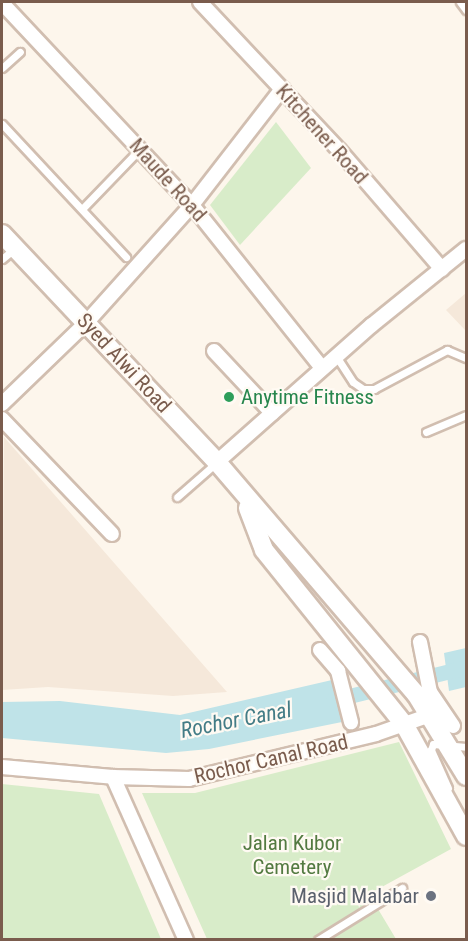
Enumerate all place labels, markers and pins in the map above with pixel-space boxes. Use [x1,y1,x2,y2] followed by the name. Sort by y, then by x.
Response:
[241,384,374,410] place label: Anytime Fitness
[222,390,236,404] marker: Anytime Fitness
[291,883,419,909] place label: Masjid Malabar
[424,889,438,903] marker: Masjid Malabar

